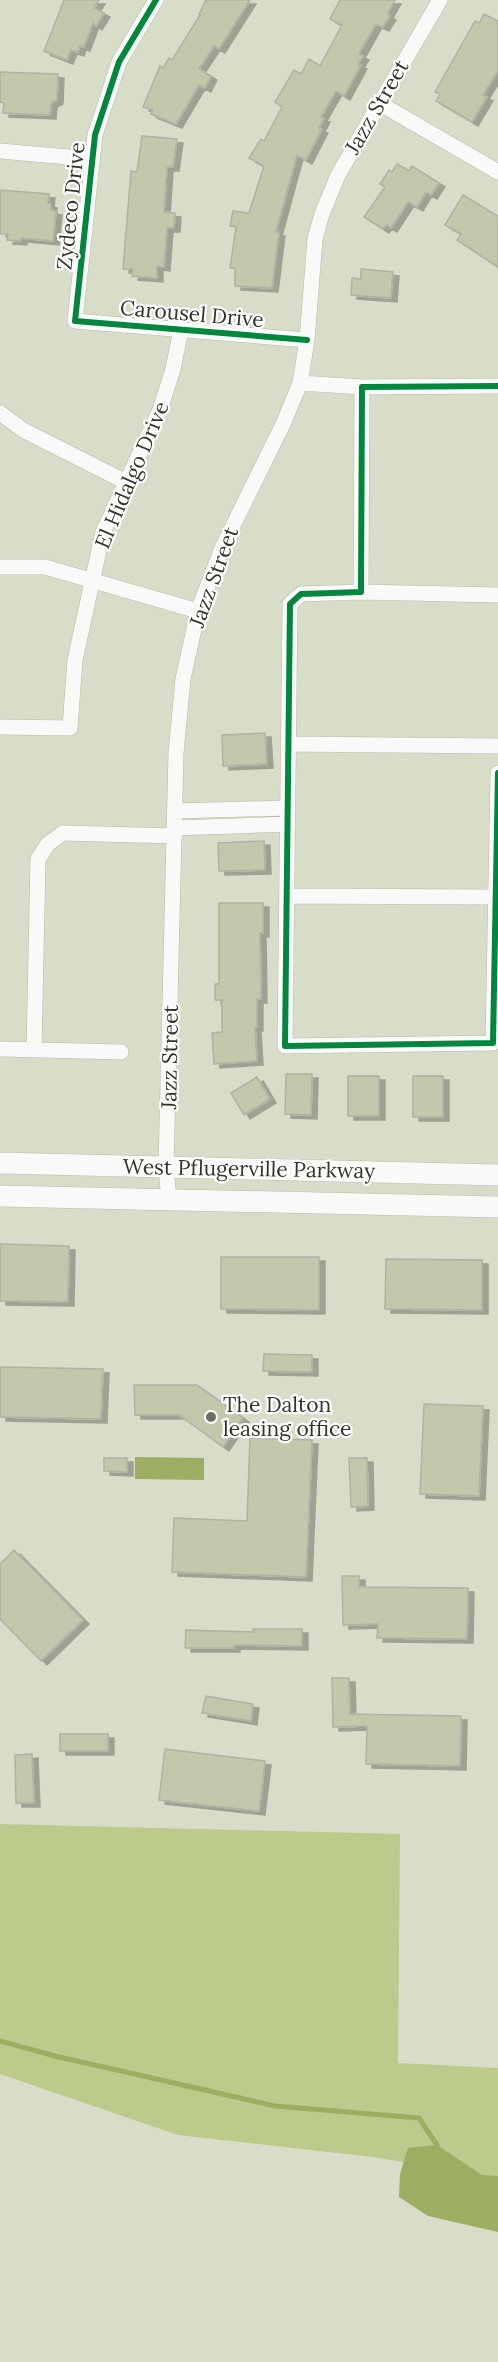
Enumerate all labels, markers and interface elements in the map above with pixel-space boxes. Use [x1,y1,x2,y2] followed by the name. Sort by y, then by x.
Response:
[338,54,415,160] street label: Jazz Street
[50,141,91,271] street label: Zydeco Drive
[119,294,265,333] street label: Carousel Drive
[88,397,175,553] street label: El Hidalgo Drive
[183,522,244,632] street label: Jazz Street
[155,1004,184,1111] street label: Jazz Street
[123,1153,375,1184] street label: West Pflugerville Parkway
[223,1391,351,1442] place label: The Dalton leasing office
[204,1410,218,1424] marker: The Dalton leasing office

